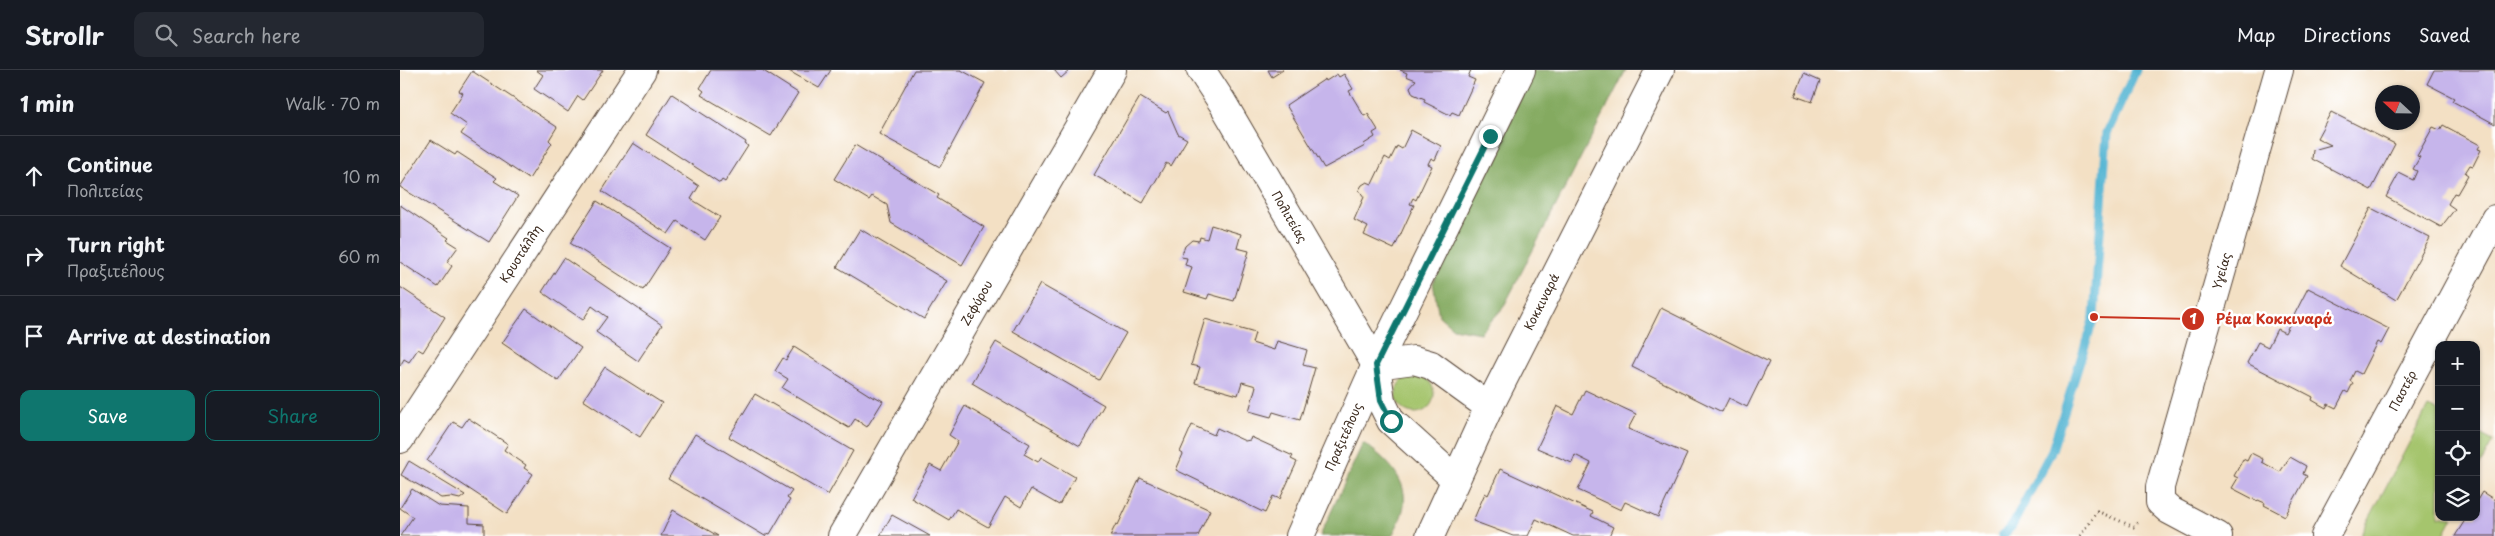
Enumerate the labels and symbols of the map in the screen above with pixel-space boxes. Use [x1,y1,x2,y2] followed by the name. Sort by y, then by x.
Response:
[2375,85,2420,130] north arrow
[1479,125,1502,148] route end
[1268,187,1312,246] street label: Πολιτείας
[495,221,546,286] street label: Κρυστάλλη
[2207,250,2235,291] street label: Υγείας
[1519,270,1563,333] street label: Κοκκιναρά
[956,276,996,329] street label: Ζεφύρου
[2181,304,2342,333] callout: Ρέμα Κοκκιναρά
[2189,306,2197,329] text: 1
[2216,308,2333,329] text: Ρέμα Κοκκιναρά
[2384,367,2420,414] street label: Παστέρ
[1320,399,1366,474] street label: Πραξιτέλους
[1380,410,1403,433] route start

